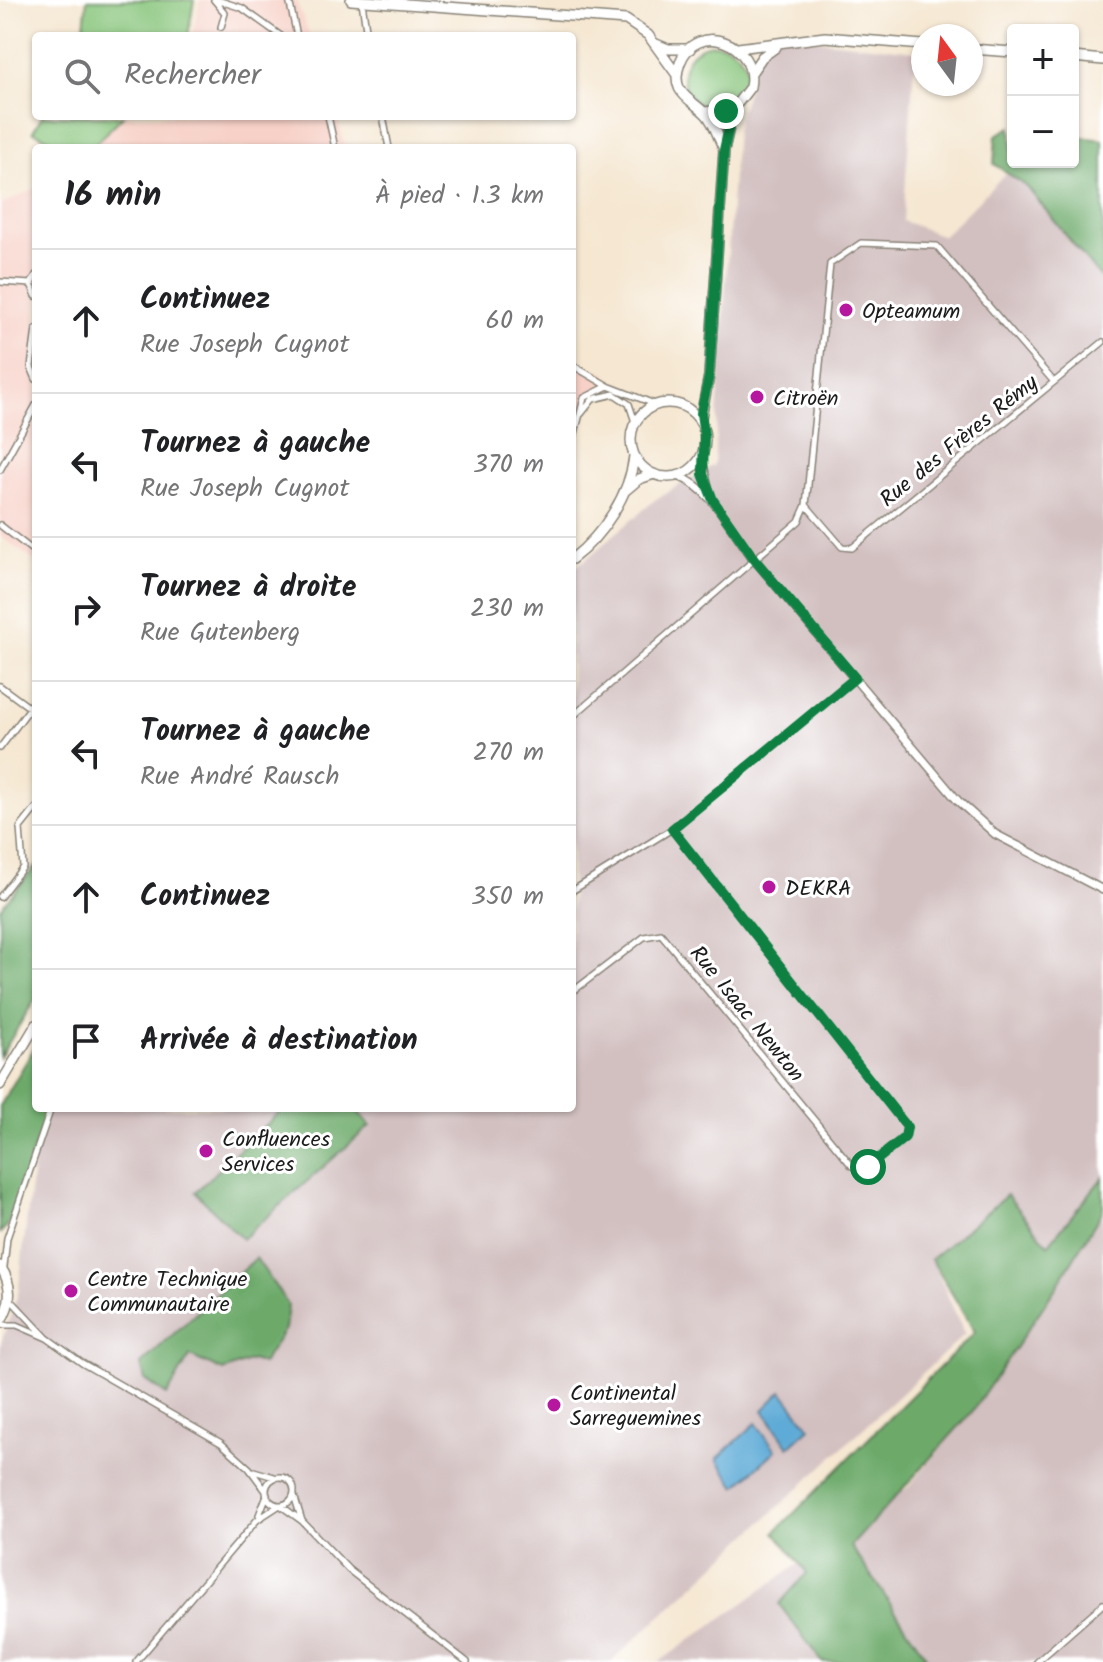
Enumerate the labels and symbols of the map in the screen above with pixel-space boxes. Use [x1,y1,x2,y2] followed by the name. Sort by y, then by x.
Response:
[911,24,983,96] north arrow
[708,93,744,129] route end
[862,295,960,330] place label: Opteamum
[837,301,855,319] marker: Opteamum
[873,366,1047,517] street label: Rue des Frères Rémy
[773,382,839,417] place label: Citroën
[748,388,766,406] marker: Citroën
[785,872,851,907] place label: DEKRA
[760,878,778,896] marker: DEKRA
[680,939,812,1091] street label: Rue Isaac Newton
[222,1123,331,1183] place label: Confluences Services
[197,1142,215,1160] marker: Confluences Services
[850,1149,886,1185] route start
[87,1263,248,1323] place label: Centre Technique Communautaire
[62,1282,80,1300] marker: Centre Technique Communautaire
[570,1377,702,1437] place label: Continental Sarreguemines
[545,1396,563,1414] marker: Continental Sarreguemines

